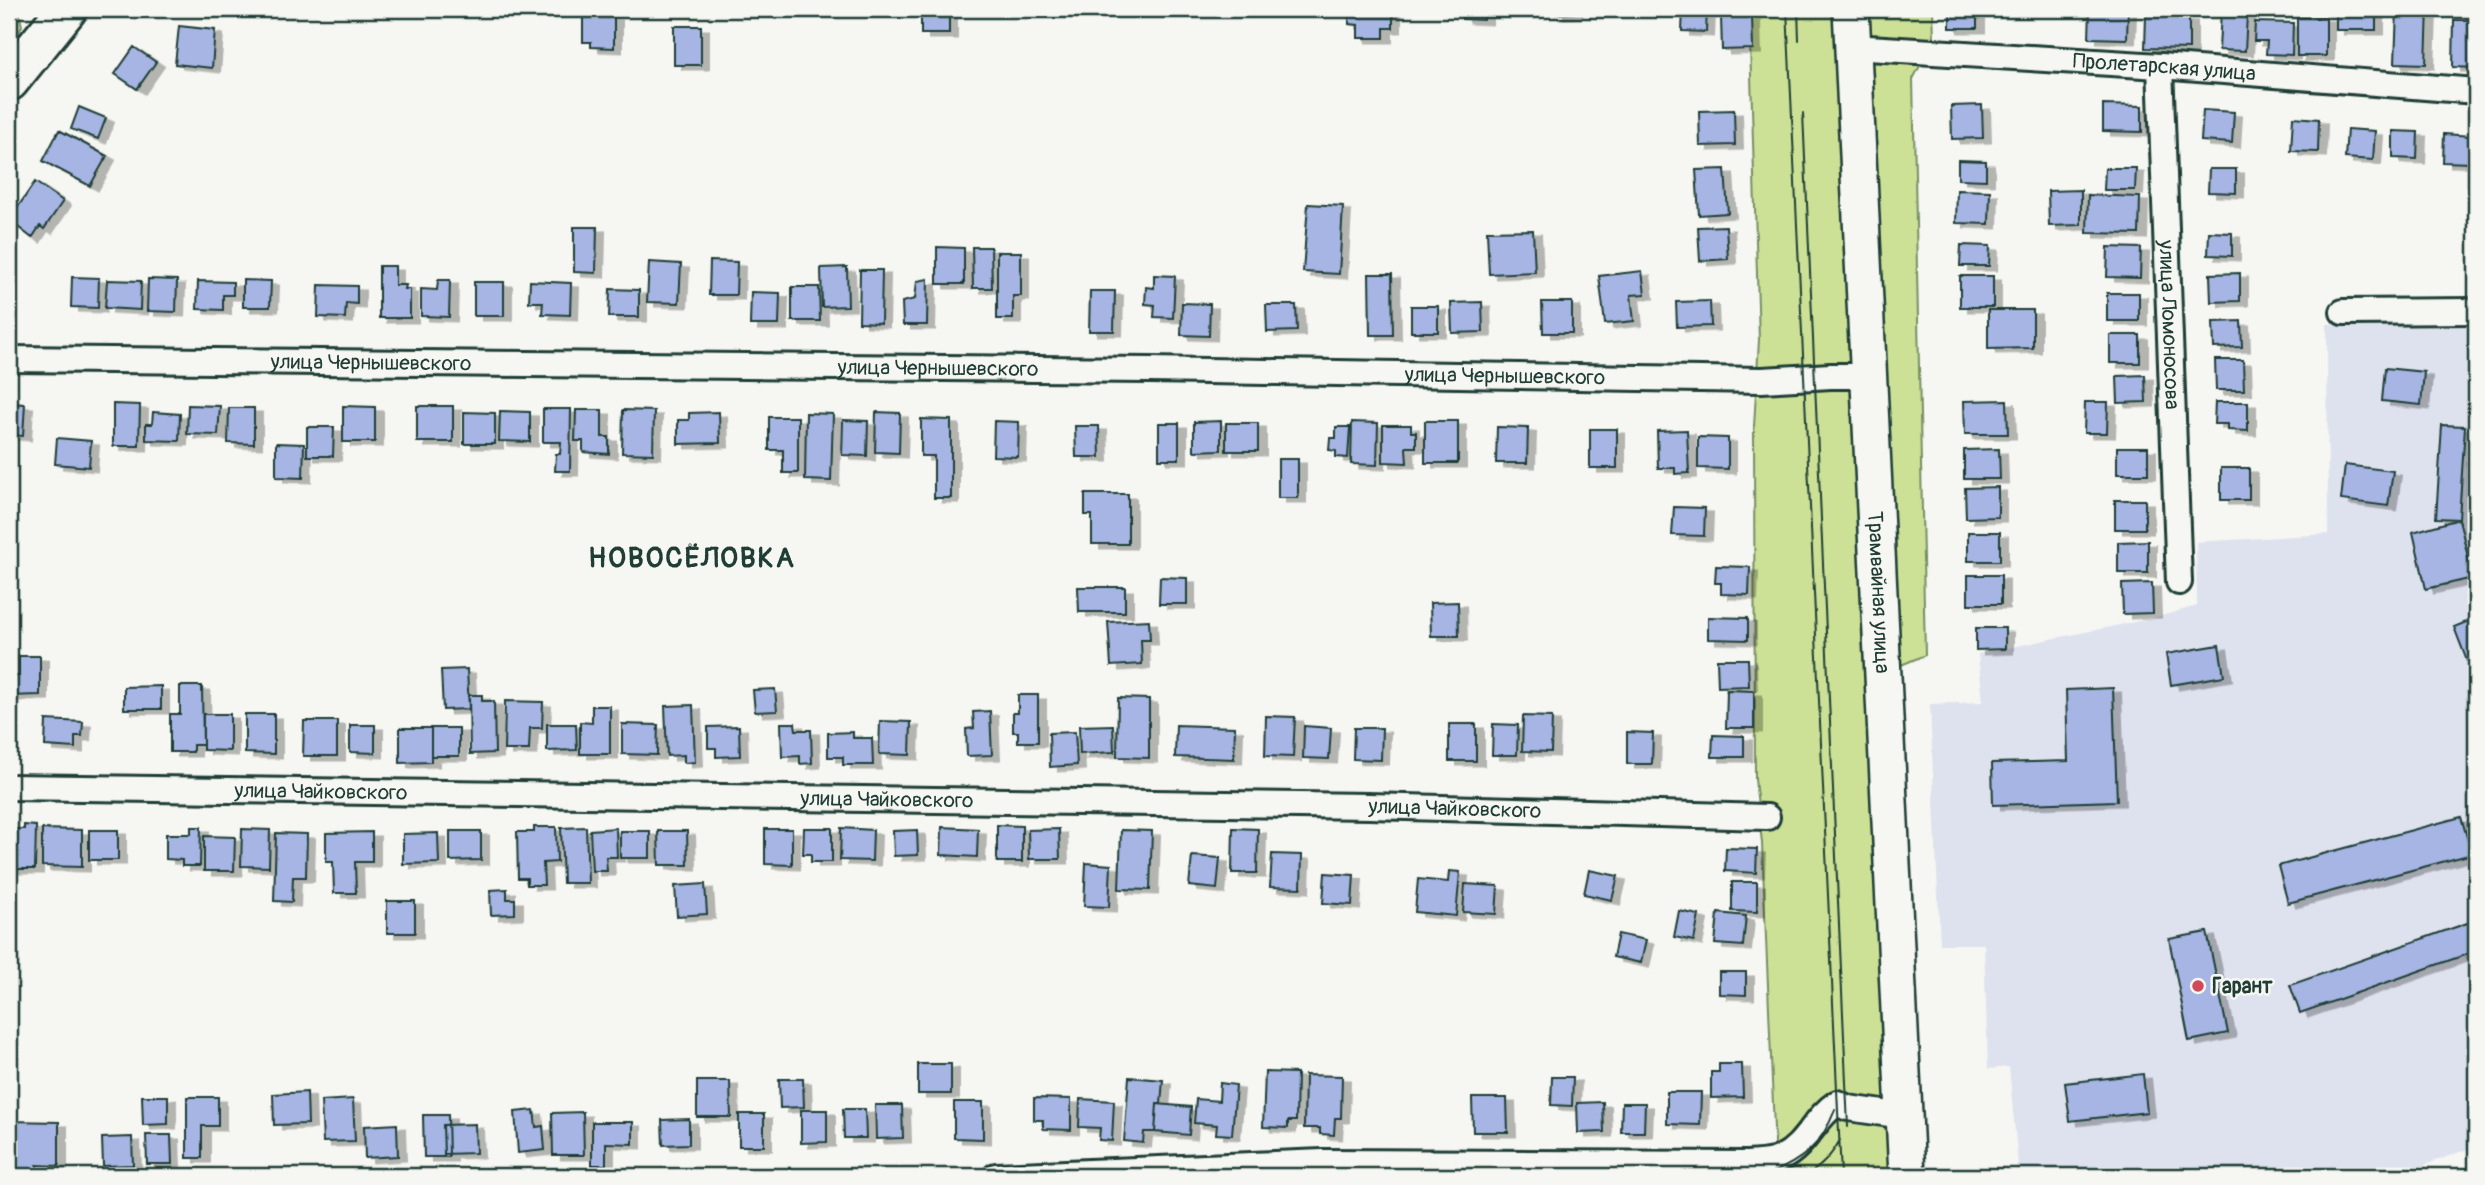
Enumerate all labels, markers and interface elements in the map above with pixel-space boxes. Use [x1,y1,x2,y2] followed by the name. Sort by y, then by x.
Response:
[2072,47,2257,87] street label: Пролетарская улица
[2153,239,2186,410] street label: улица Ломоносова
[270,348,471,377] street label: улица Чернышевского
[837,353,1038,382] street label: улица Чернышевского
[1403,361,1605,391] street label: улица Чернышевского
[1862,511,1896,674] street label: Трамвайная улица
[588,541,796,576] district label: НОВОСЁЛОВКА
[233,777,408,806] street label: улица Чайковского
[799,785,974,814] street label: улица Чайковского
[1367,792,1542,824] street label: улица Чайковского
[2212,973,2273,1000] place label: Гарант
[2190,978,2206,994] marker: Гарант

